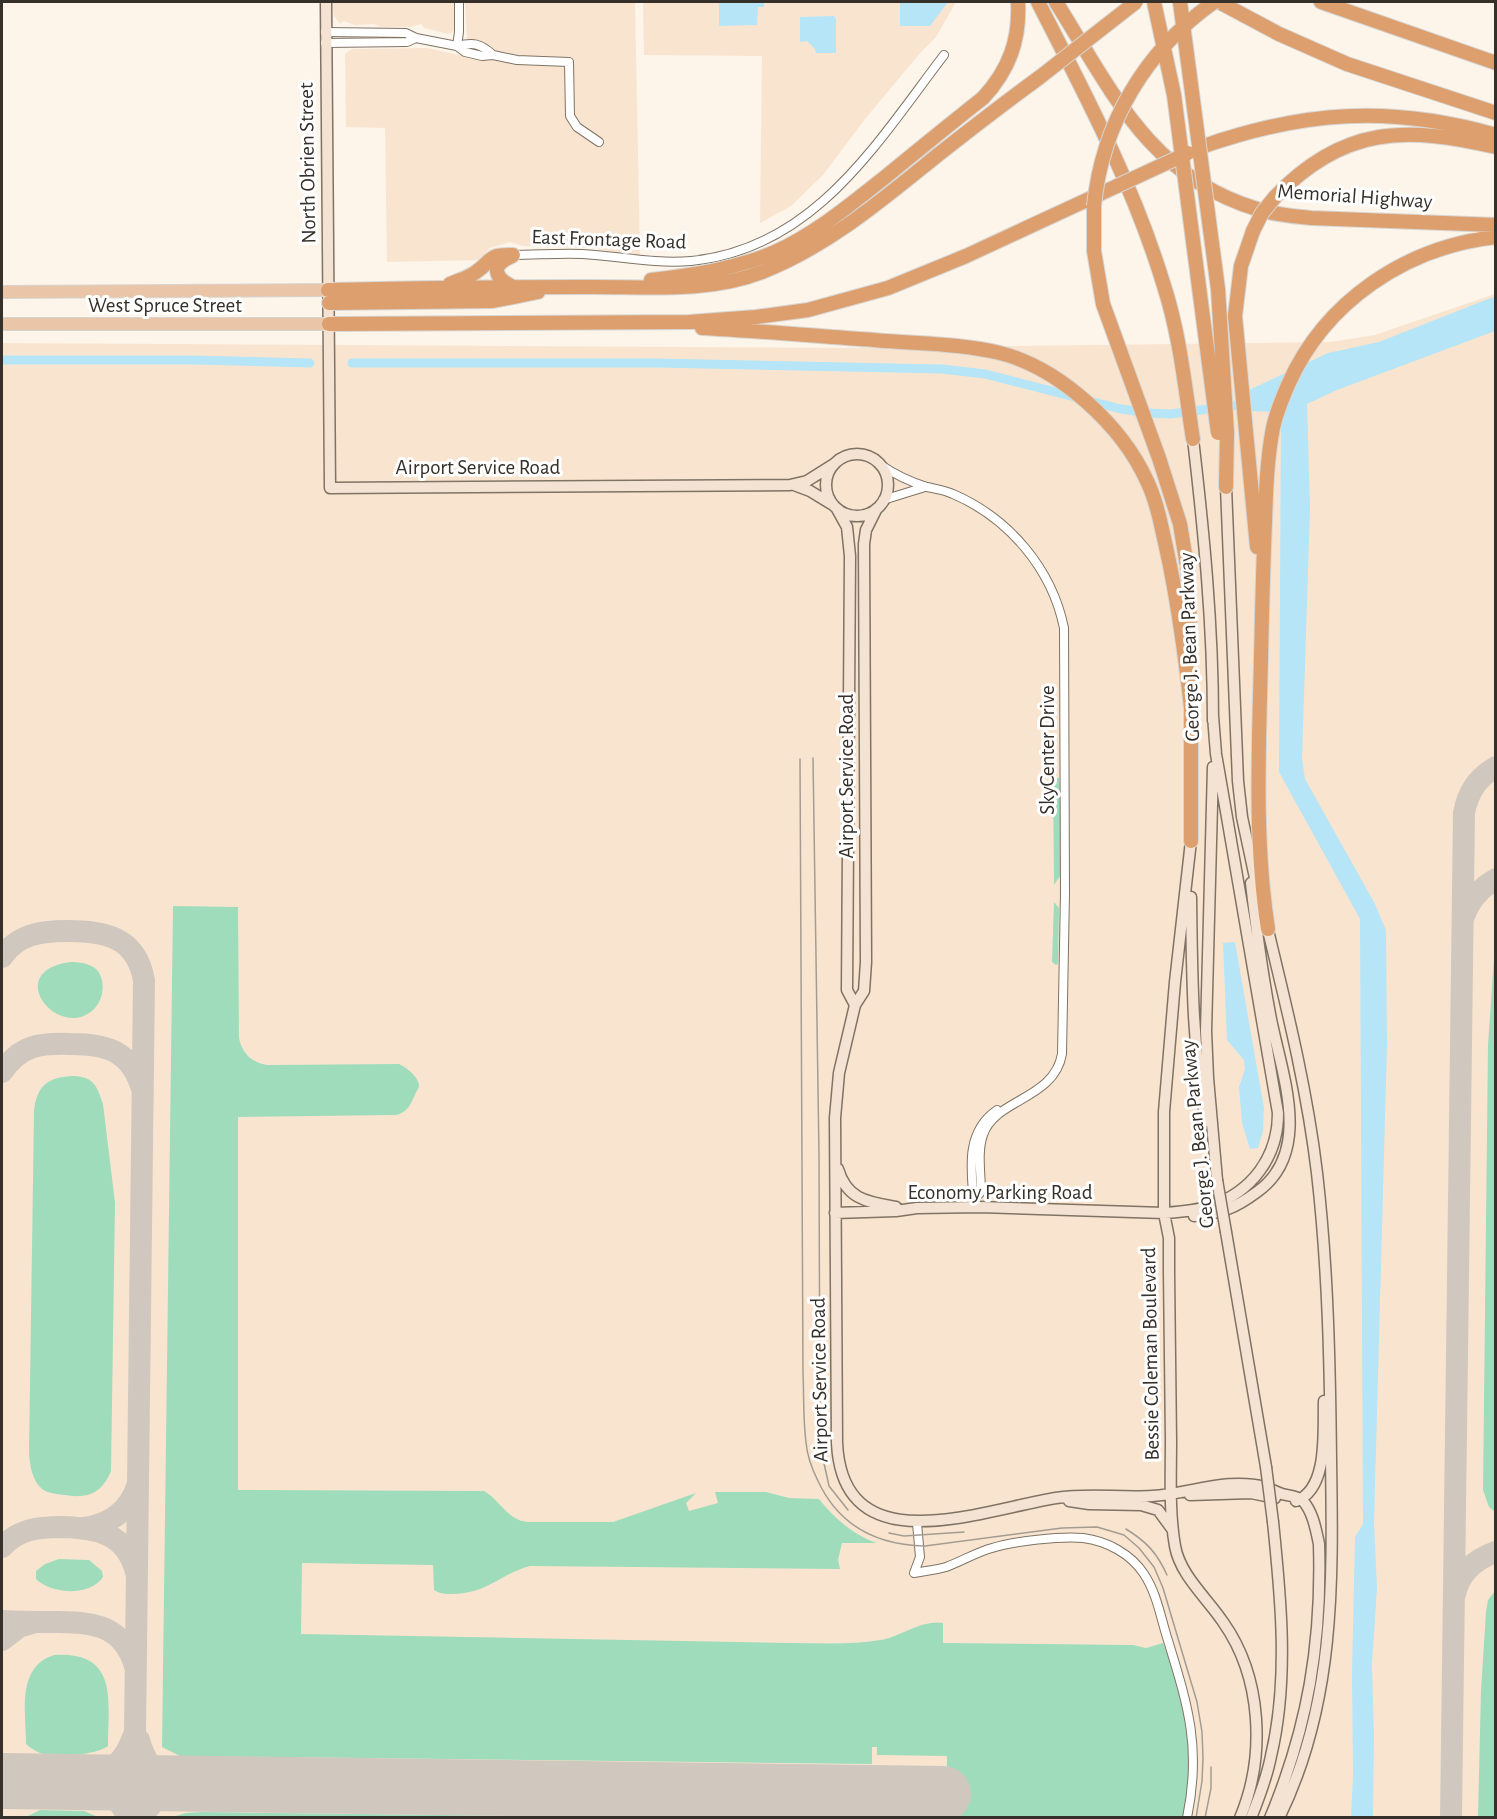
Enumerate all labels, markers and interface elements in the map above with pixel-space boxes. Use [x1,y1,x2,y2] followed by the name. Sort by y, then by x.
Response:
[296,82,319,244] street label: North Obrien Street
[1277,181,1433,212] street label: Memorial Highway
[531,226,687,253] street label: East Frontage Road
[88,295,242,316] street label: West Spruce Street
[396,457,561,478] street label: Airport Service Road
[1176,552,1203,742] street label: George J. Bean Parkway
[1037,685,1058,815] street label: SkyCenter Drive
[836,693,857,858] street label: Airport Service Road
[1177,1039,1218,1229] street label: George J. Bean Parkway
[907,1182,1093,1203] street label: Economy Parking Road
[1138,1247,1163,1461] street label: Bessie Coleman Boulevard
[808,1297,831,1463] street label: Airport Service Road

